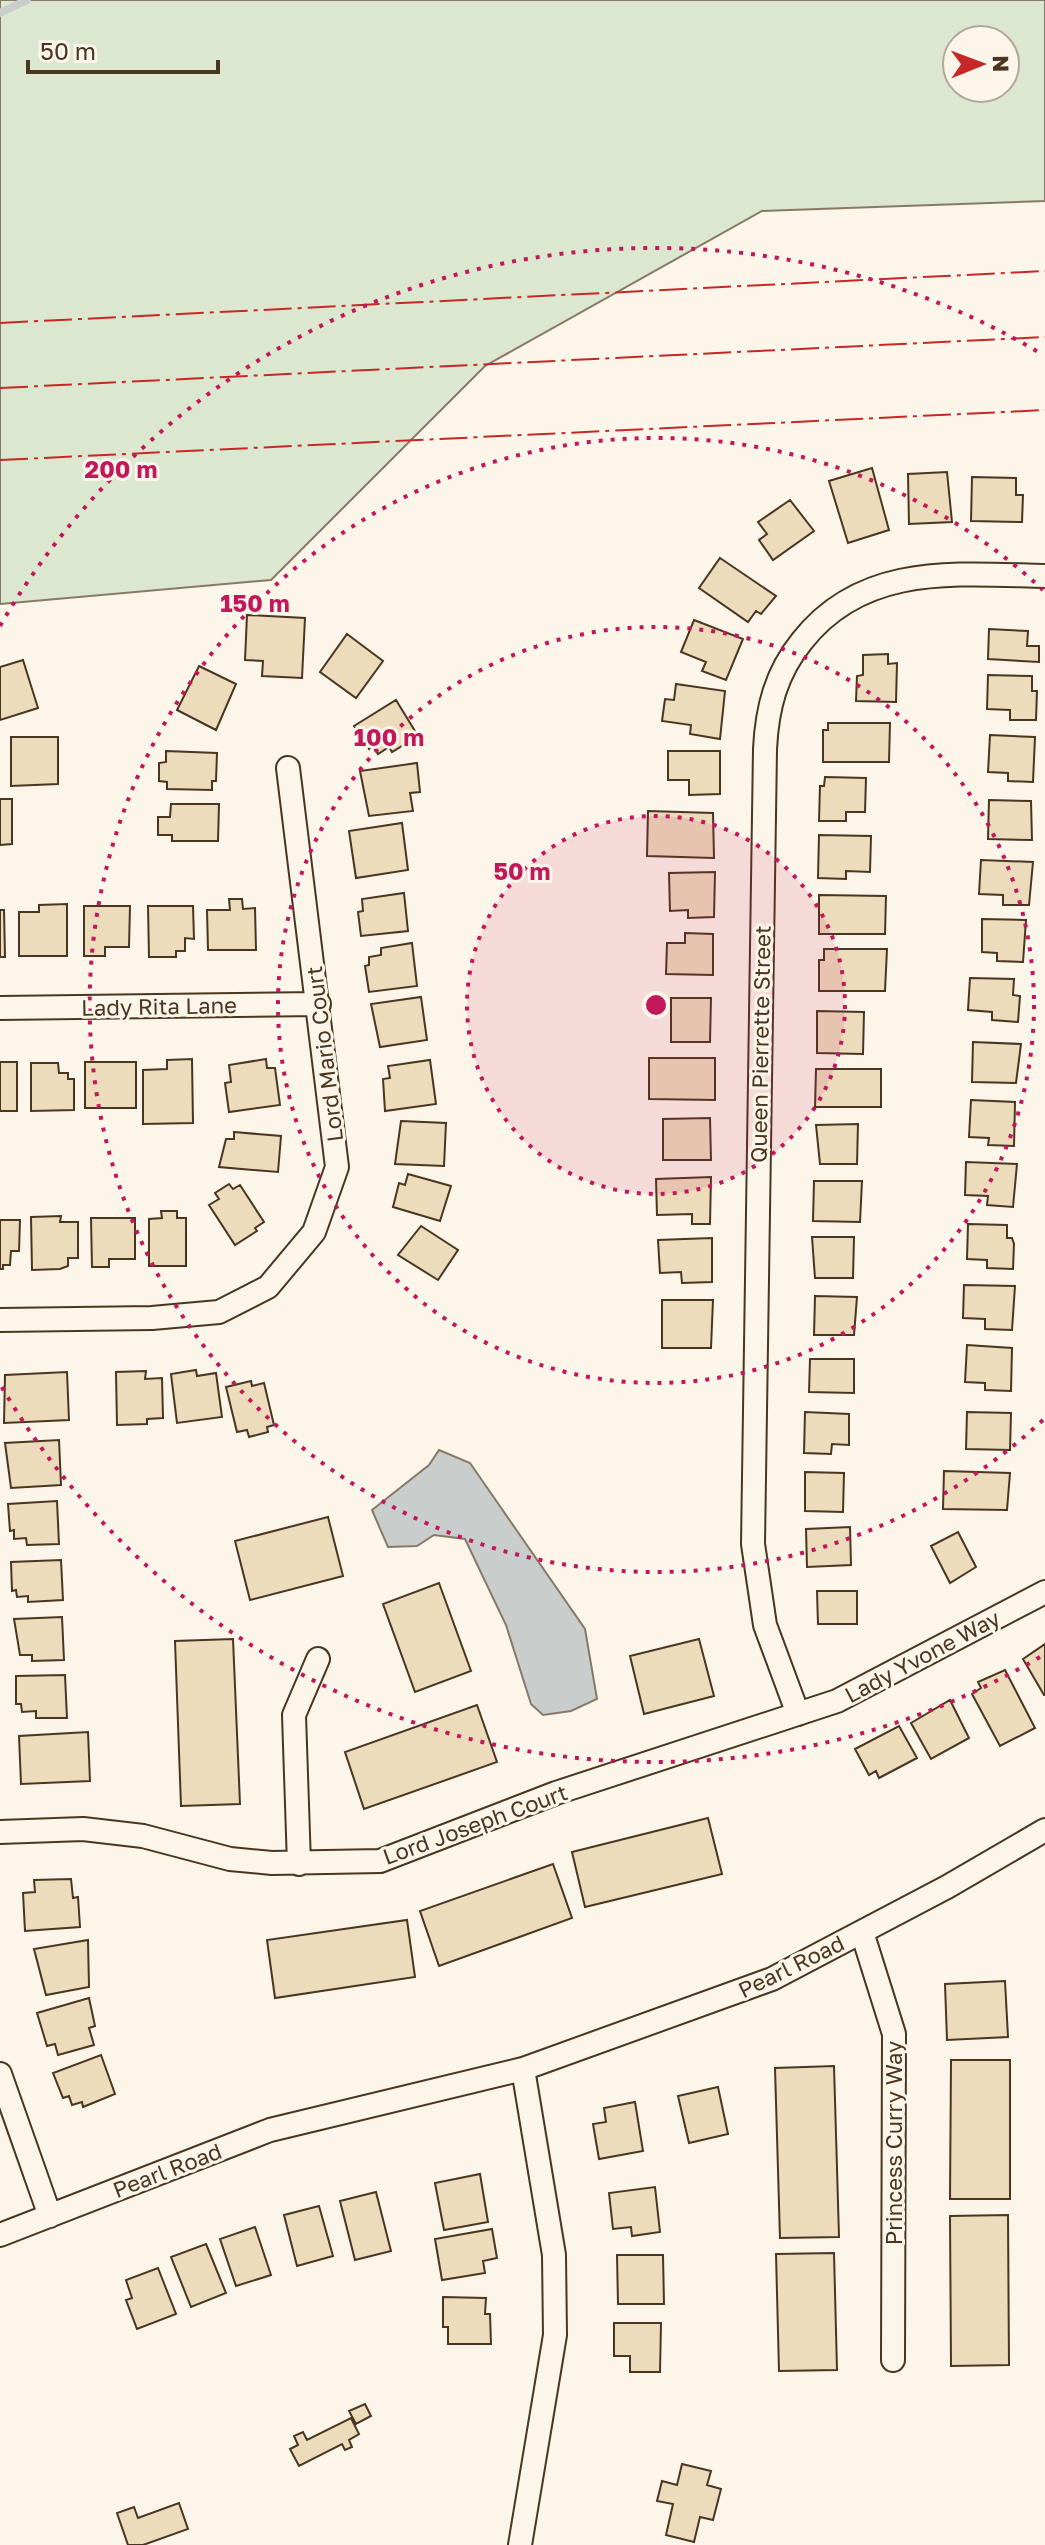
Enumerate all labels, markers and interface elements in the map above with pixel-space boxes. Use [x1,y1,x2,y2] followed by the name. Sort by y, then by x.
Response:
[28,24,218,74] scale bar
[941,24,1021,104] north arrow
[40,36,96,65] text: 50 m
[988,55,1015,72] text: N
[85,454,157,483] text: 200 m
[220,588,290,617] text: 150 m
[354,722,424,751] text: 100 m
[493,856,551,885] text: 50 m
[744,925,776,1163] street label: Queen Pierrette Street
[300,965,348,1143] street label: Lord Mario Court
[81,991,237,1021] street label: Lady Rita Lane
[642,991,670,1019] centre of rings
[840,1604,1004,1708] street label: Lady Yvone Way
[379,1778,571,1870] street label: Lord Joseph Court
[734,1929,848,2003] street label: Pearl Road
[880,2041,907,2245] street label: Princess Curry Way
[109,2137,225,2203] street label: Pearl Road

